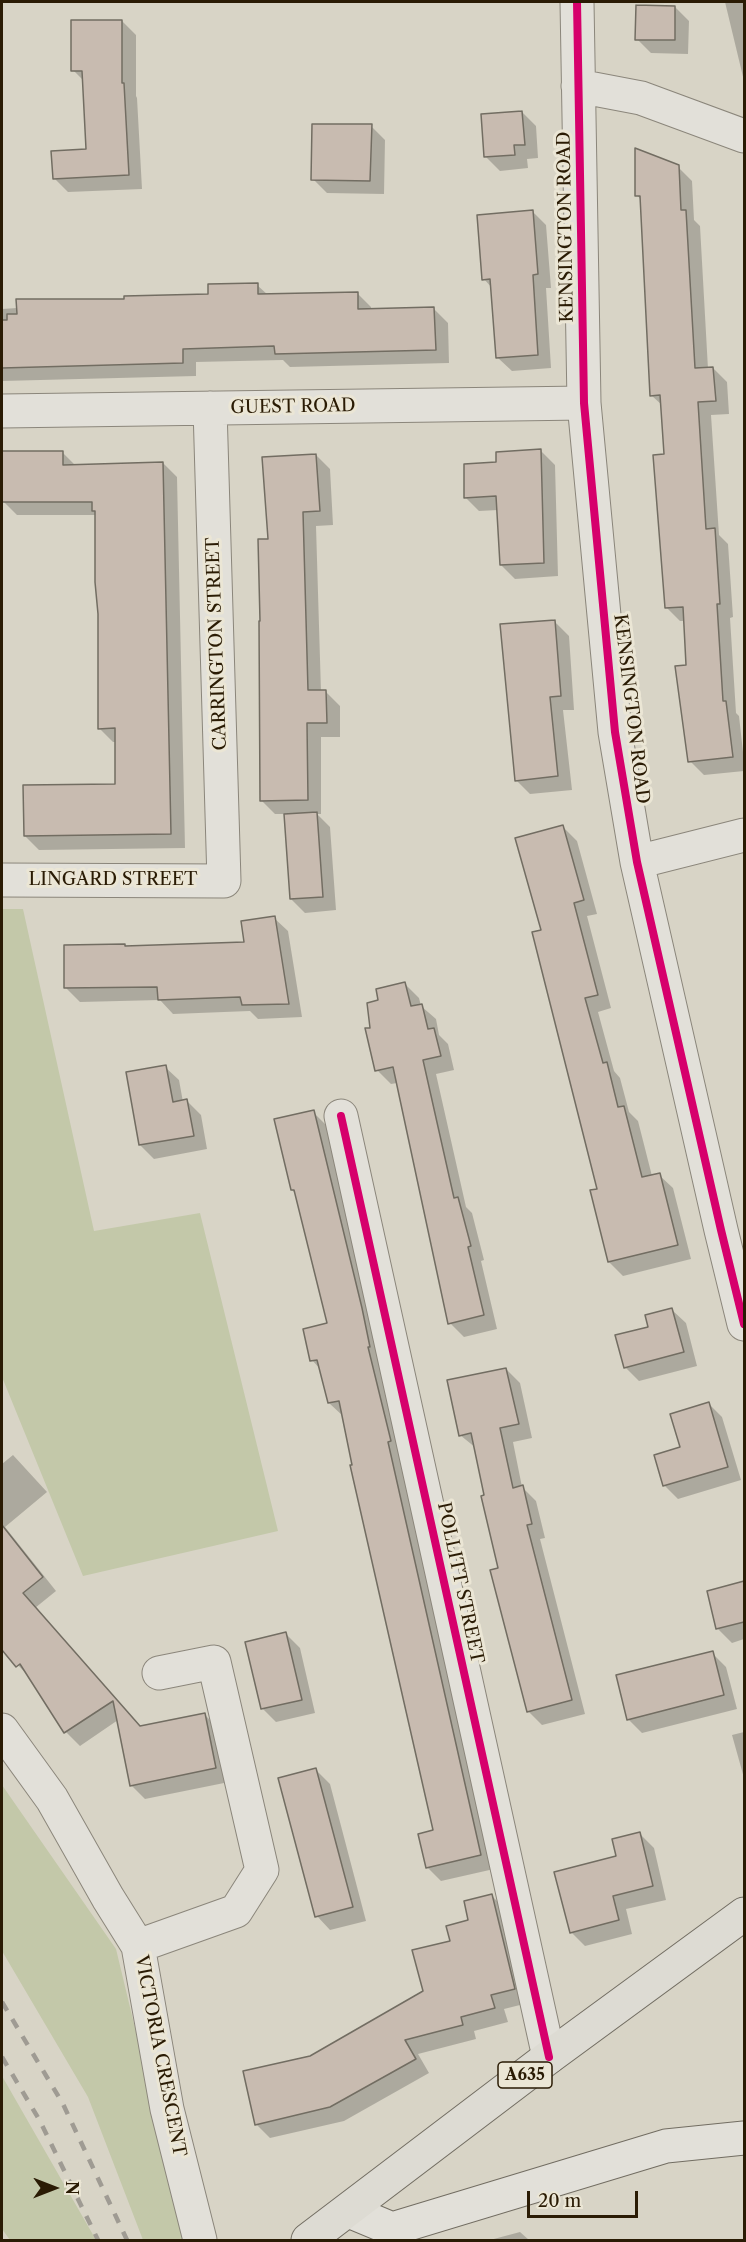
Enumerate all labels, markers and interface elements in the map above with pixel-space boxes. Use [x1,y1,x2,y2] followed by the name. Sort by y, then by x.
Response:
[554,131,578,323] street label: KENSINGTON ROAD
[230,395,356,419] street label: GUEST ROAD
[202,537,232,751] street label: CARRINGTON STREET
[609,613,653,805] street label: KENSINGTON ROAD
[28,869,198,891] street label: LINGARD STREET
[432,1500,488,1666] street label: POLLITT STREET
[130,1953,190,2159] street label: VICTORIA CRESCENT
[498,2062,552,2088] road number: A635
[24,2158,84,2218] north arrow
[530,2179,641,2217] scale bar
[62,2181,82,2195] text: N
[538,2190,581,2212] text: 20 m

